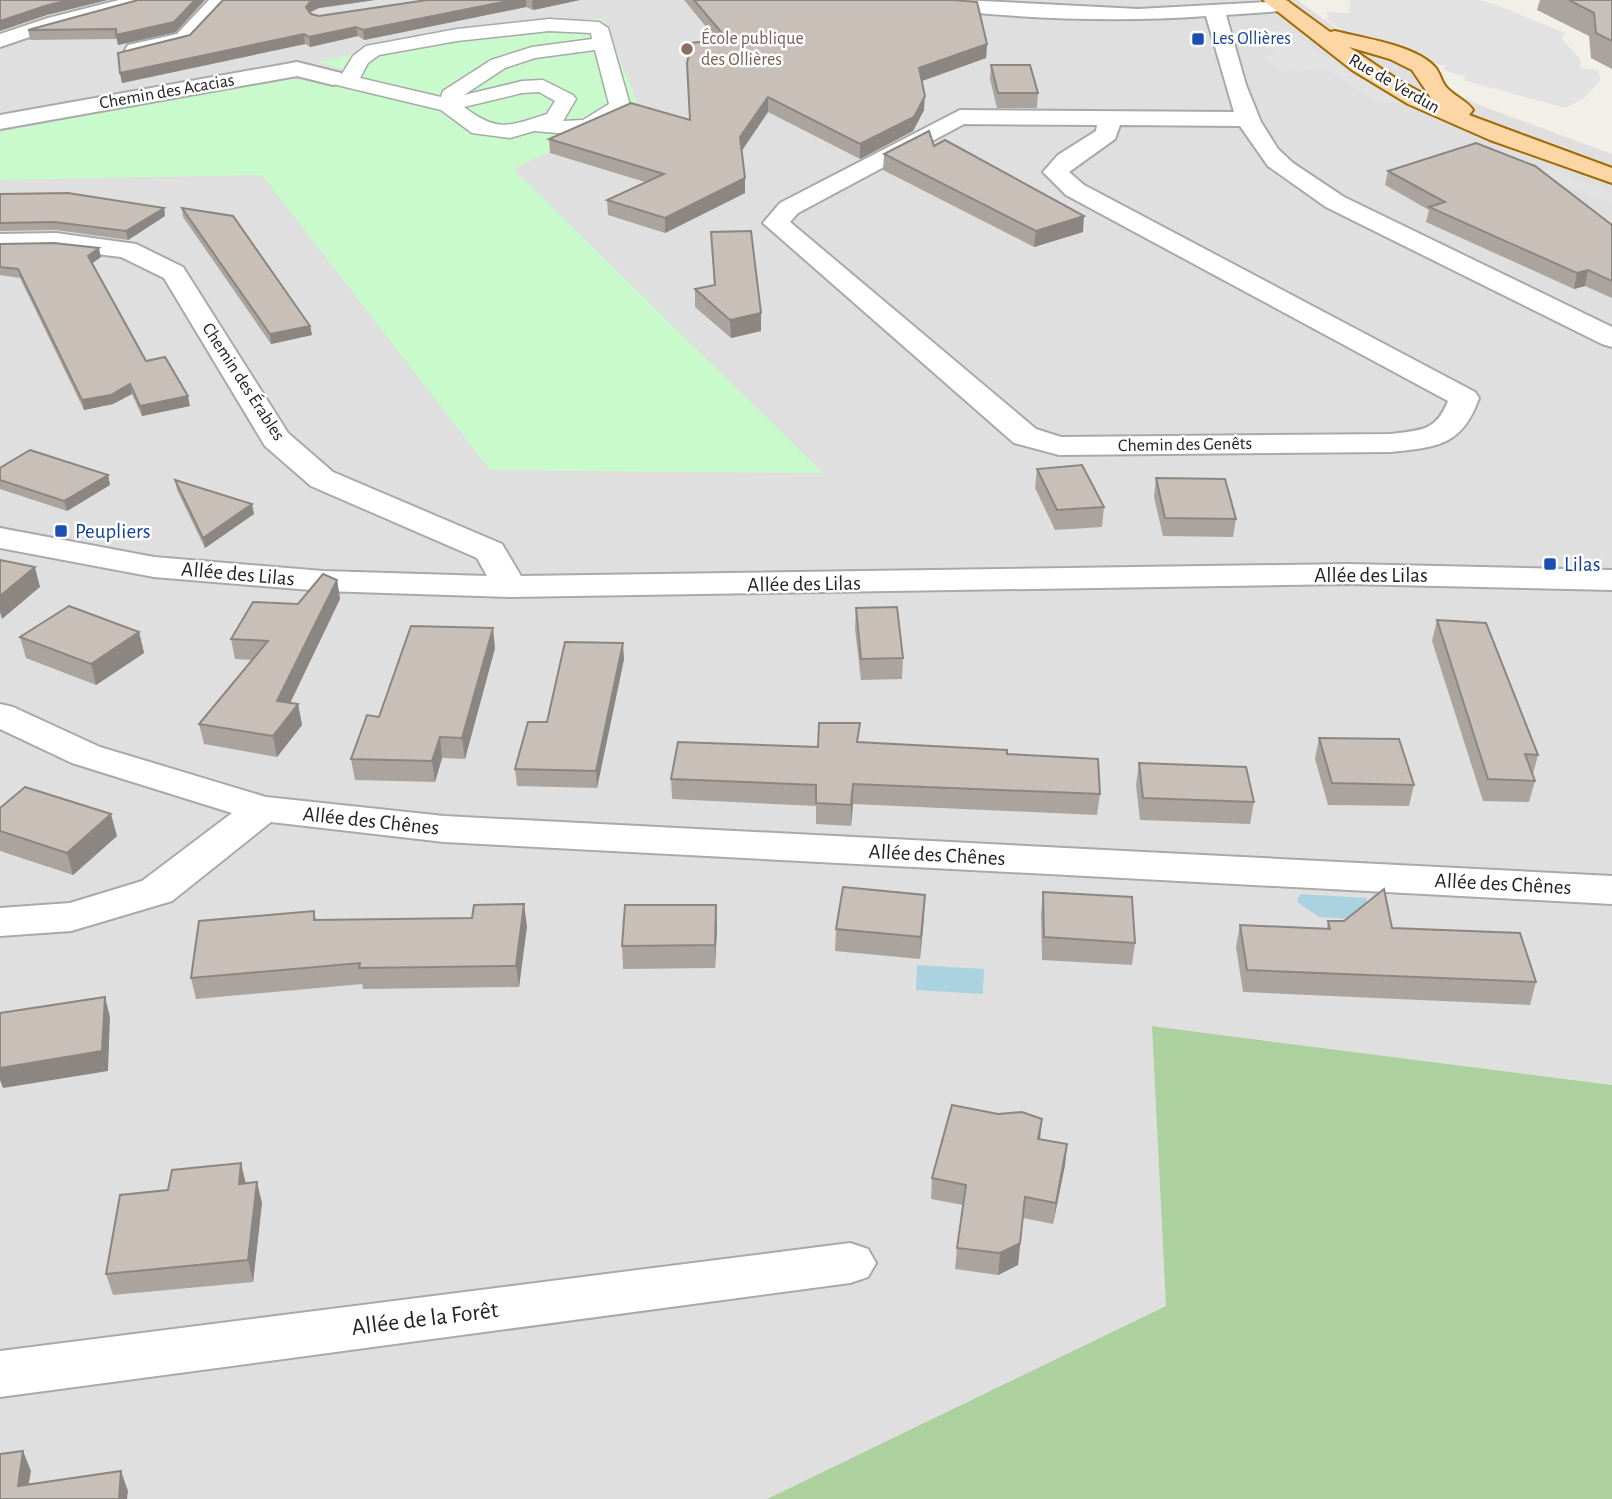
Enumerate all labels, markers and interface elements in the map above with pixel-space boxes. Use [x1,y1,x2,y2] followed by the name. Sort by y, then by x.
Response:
[701,27,804,69] place label: École publique des Ollières
[1212,30,1291,48] place label: Les Ollières
[1190,31,1206,47] marker: Les Ollières
[679,41,695,57] marker: École publique des Ollières
[1345,51,1443,117] street label: Rue de Verdun
[98,71,236,113] street label: Chemin des Acacias
[198,318,290,444] street label: Chemin des Érables
[1118,435,1252,455] street label: Chemin des Genêts
[75,521,151,542] place label: Peupliers
[53,523,69,539] marker: Peupliers
[1564,554,1600,575] place label: Lilas
[1542,556,1558,572] marker: Lilas
[180,559,296,589] street label: Allée des Lilas
[1314,565,1428,586] street label: Allée des Lilas
[747,573,861,595] street label: Allée des Lilas
[302,803,440,839] street label: Allée des Chênes
[868,841,1006,869] street label: Allée des Chênes
[1434,870,1572,898] street label: Allée des Chênes
[350,1298,500,1340] street label: Allée de la Forêt

